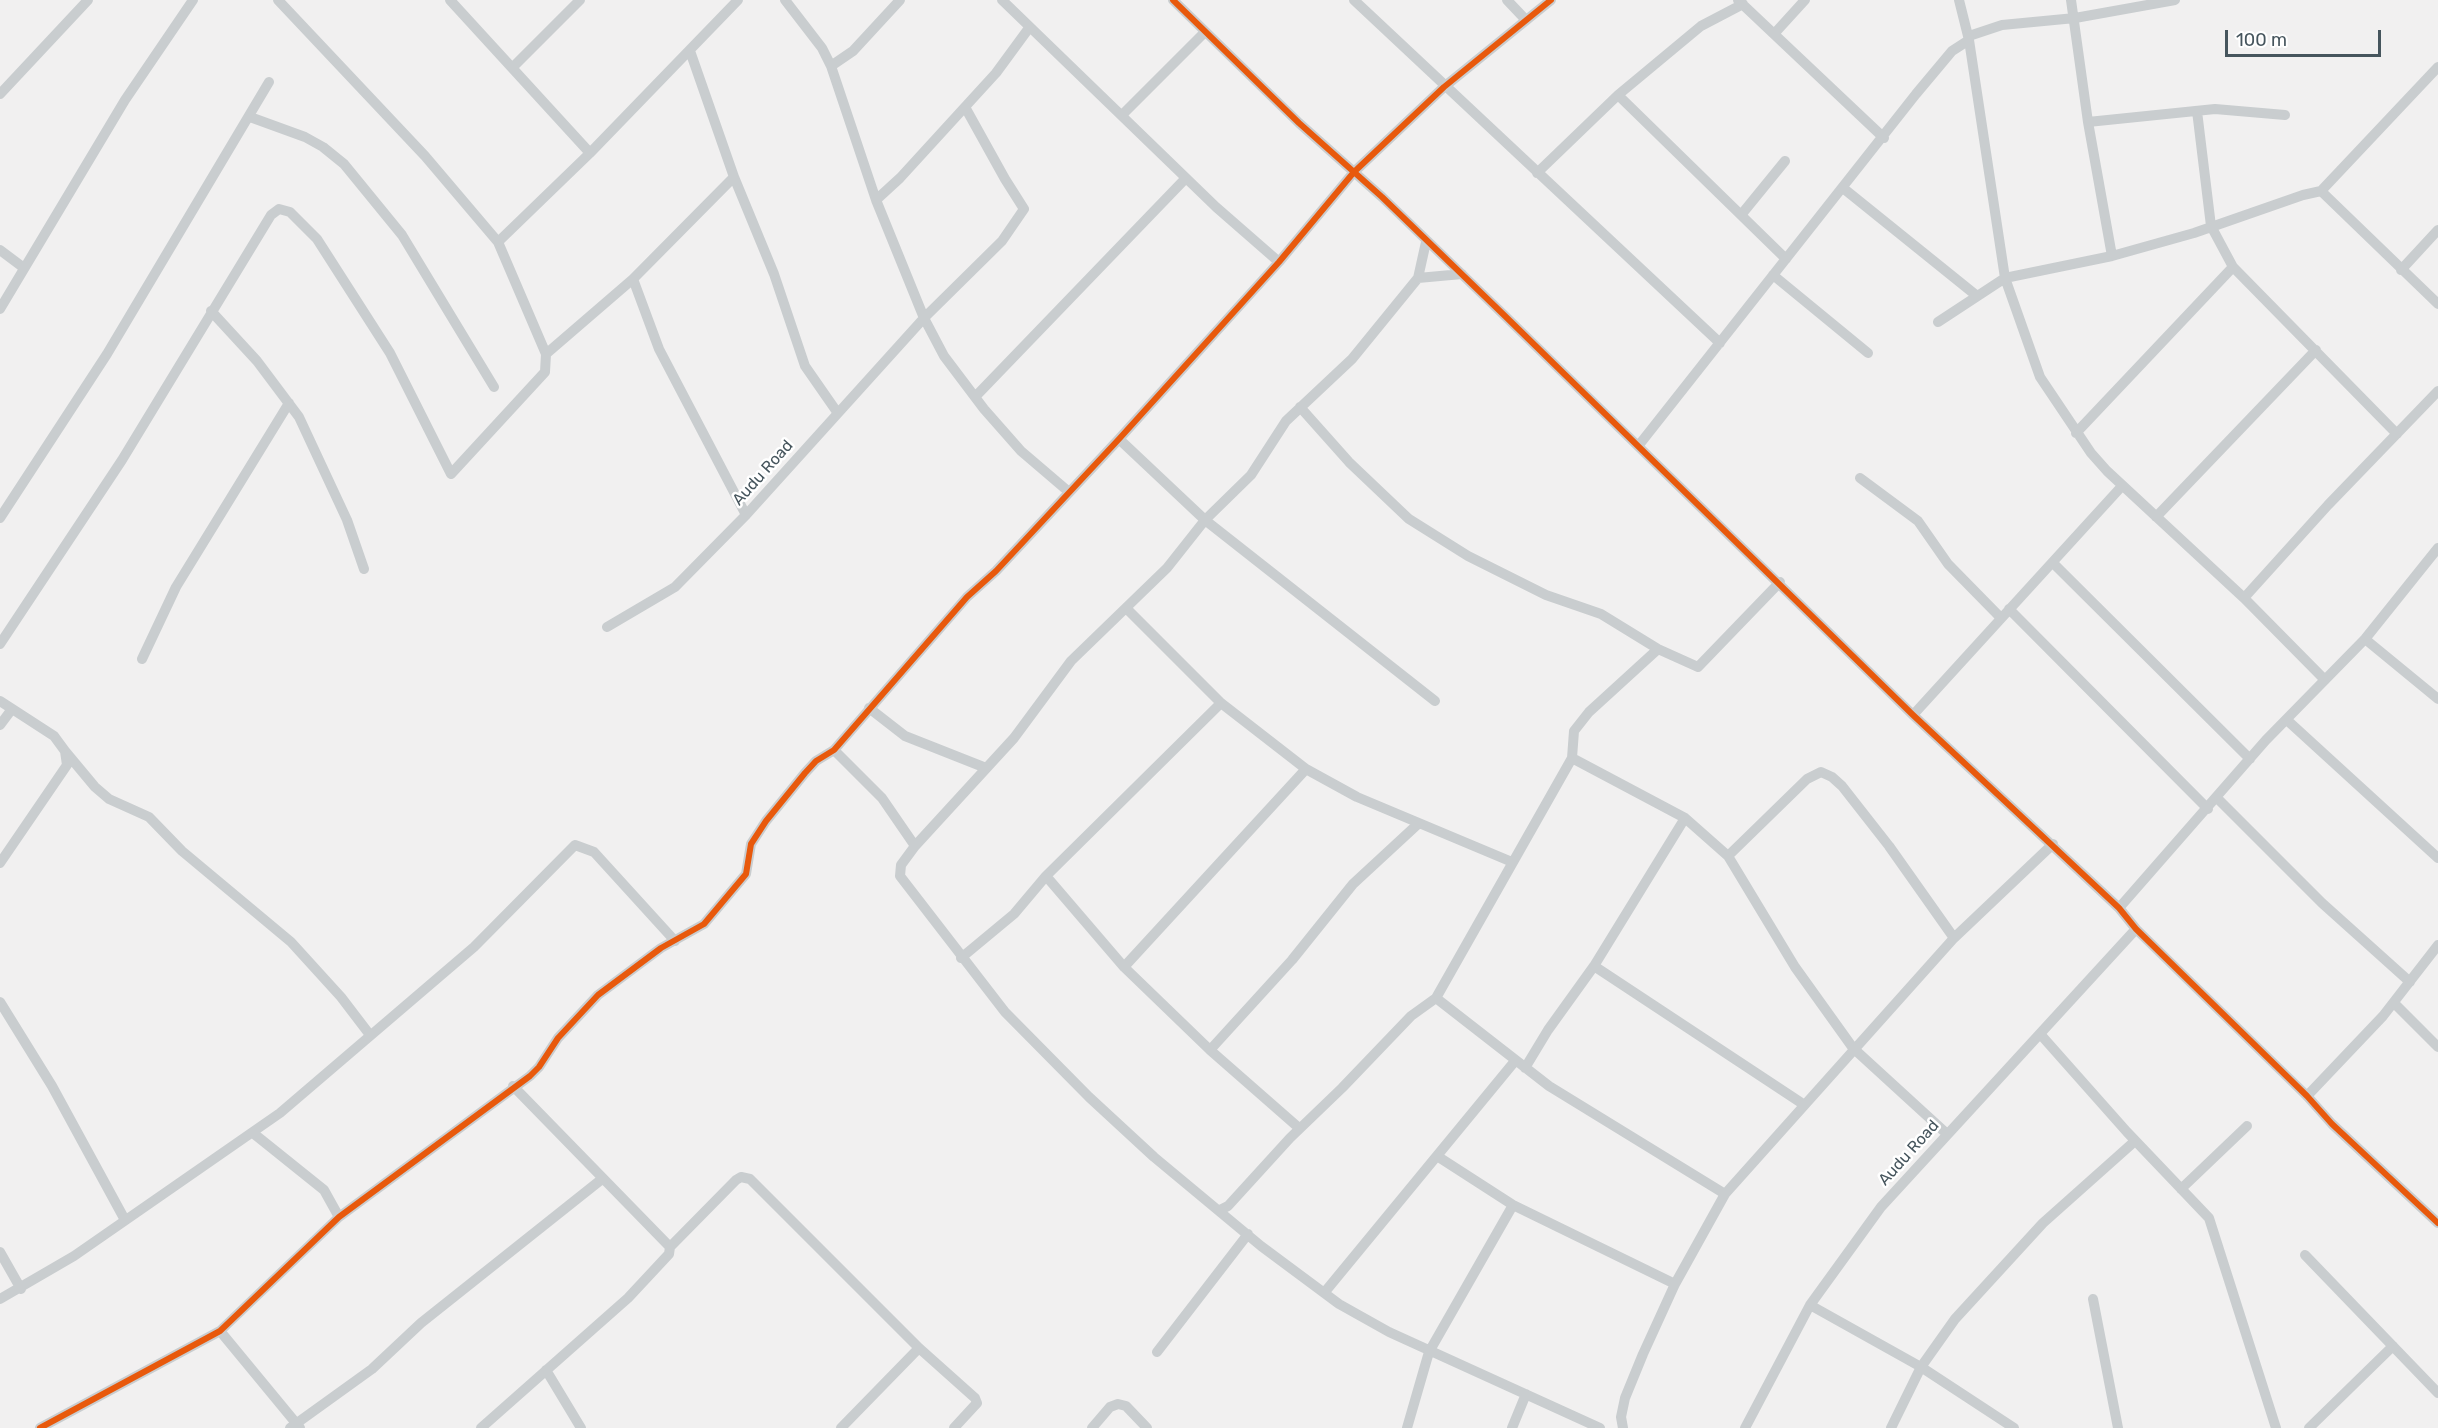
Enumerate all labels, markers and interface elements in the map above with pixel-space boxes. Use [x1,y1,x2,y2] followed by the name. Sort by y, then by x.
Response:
[2228,18,2384,56] scale bar
[2236,29,2287,51] text: 100 m
[729,436,797,510] street label: Audu Road
[1875,1116,1943,1190] street label: Audu Road

